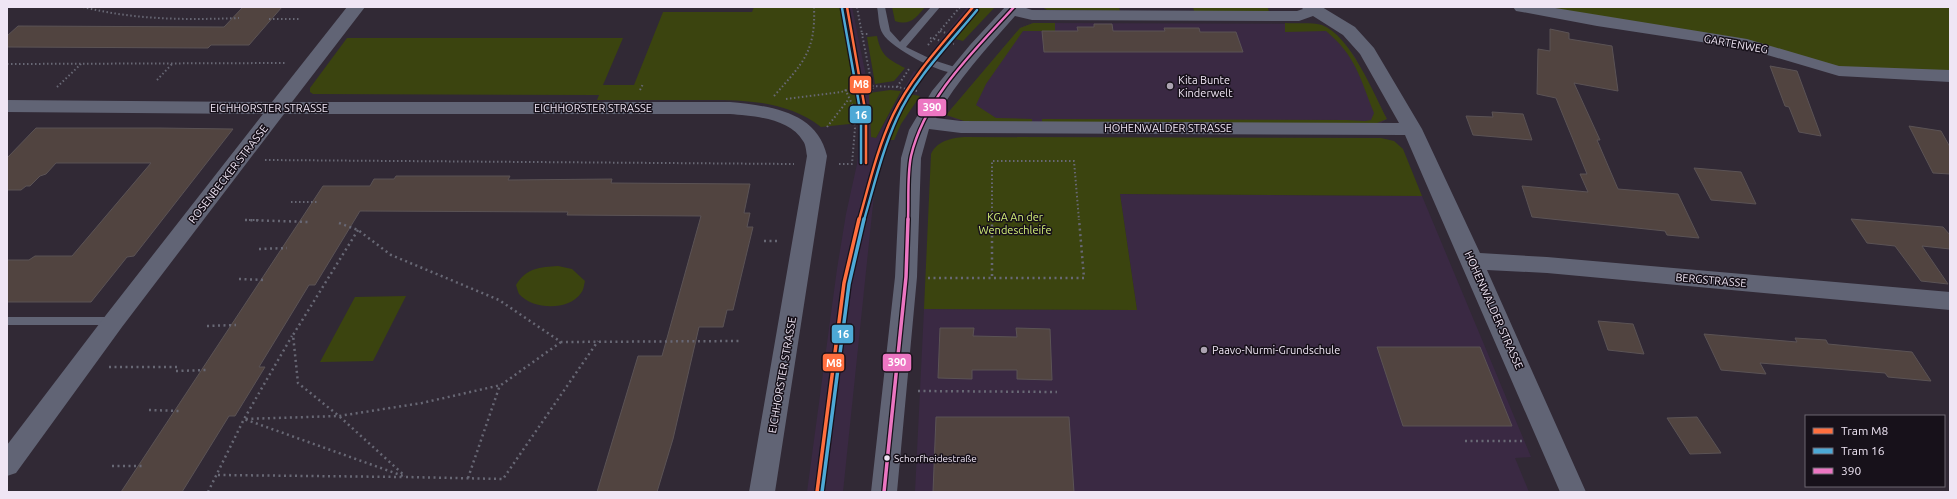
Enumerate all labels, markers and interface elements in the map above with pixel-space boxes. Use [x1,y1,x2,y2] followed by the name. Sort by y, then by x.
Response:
[1703,32,1769,56] street label: GARTENWEG
[1178,74,1233,99] place label: Kita Bunte Kinderwelt
[849,75,872,94] line badge: M8
[853,78,869,90] text: M8
[1165,81,1175,91] marker: Kita Bunte Kinderwelt
[917,98,947,117] line badge: 390
[923,101,941,113] text: 390
[210,102,328,114] street label: EICHHORSTER STRASSE
[534,102,652,114] street label: EICHHORSTER STRASSE
[849,105,872,124] line badge: 16
[855,109,867,121] text: 16
[1104,122,1232,134] street label: HOHENWALDER STRASSE
[186,123,270,225] street label: ROSENBECKER STRASSE
[979,211,1051,236] park label: KGA An der Wendeschleife
[1462,249,1526,371] street label: HOHENWALDER STRASSE
[1675,271,1747,289] street label: BERGSTRASSE
[766,316,798,434] street label: EICHHORSTER STRASSE
[831,324,854,344] line badge: 16
[837,328,849,340] text: 16
[1212,344,1340,356] place label: Paavo-Nurmi-Grundschule
[1199,345,1209,355] marker: Paavo-Nurmi-Grundschule
[822,353,845,372] line badge: M8
[882,353,912,372] line badge: 390
[888,356,906,368] text: 390
[826,357,842,369] text: M8
[1805,415,1945,487] legend
[1841,424,1889,437] text: Tram M8
[1841,444,1885,457] text: Tram 16
[882,453,892,463] marker: Schorfheidestraße
[894,453,977,464] place label: Schorfheidestraße
[1841,464,1862,477] text: 390

